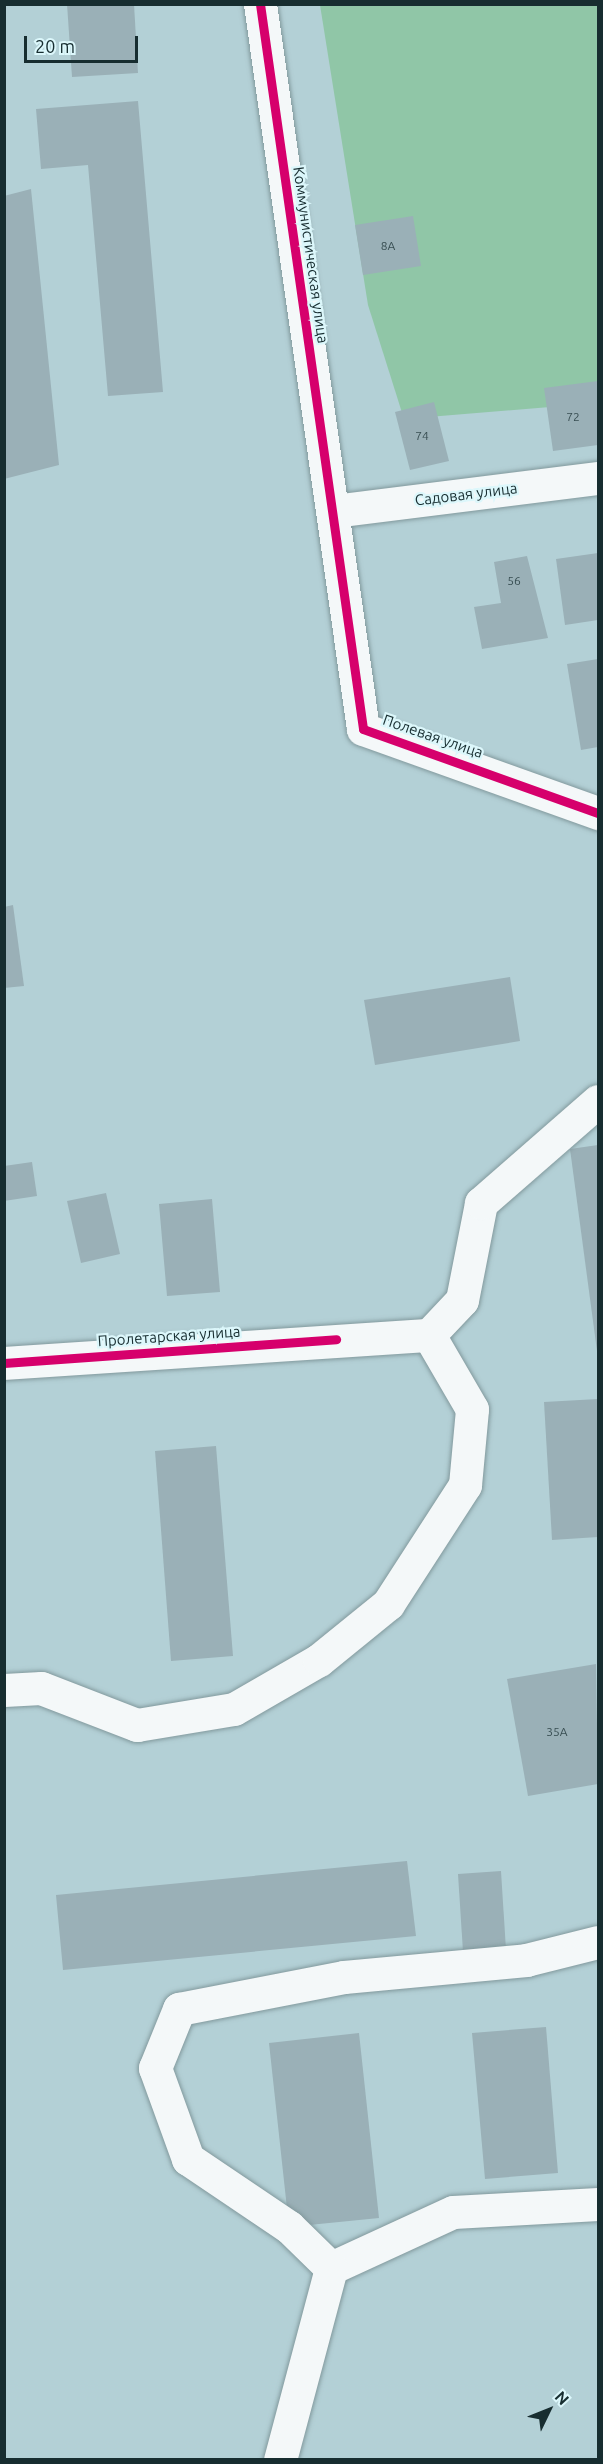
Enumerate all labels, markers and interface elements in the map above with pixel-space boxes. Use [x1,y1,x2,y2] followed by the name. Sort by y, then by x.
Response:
[27,24,141,62] scale bar
[35,36,75,56] text: 20 m
[290,166,332,344] street label: Коммунистическая улица
[381,239,395,253] house number: 8А
[566,410,580,424] house number: 72
[415,429,429,443] house number: 74
[414,479,518,509] street label: Садовая улица
[507,574,521,588] house number: 56
[381,710,485,762] street label: Полевая улица
[97,1322,241,1350] street label: Пролетарская улица
[546,1725,568,1739] house number: 35А
[519,2380,579,2440] north arrow
[552,2387,573,2408] text: N

